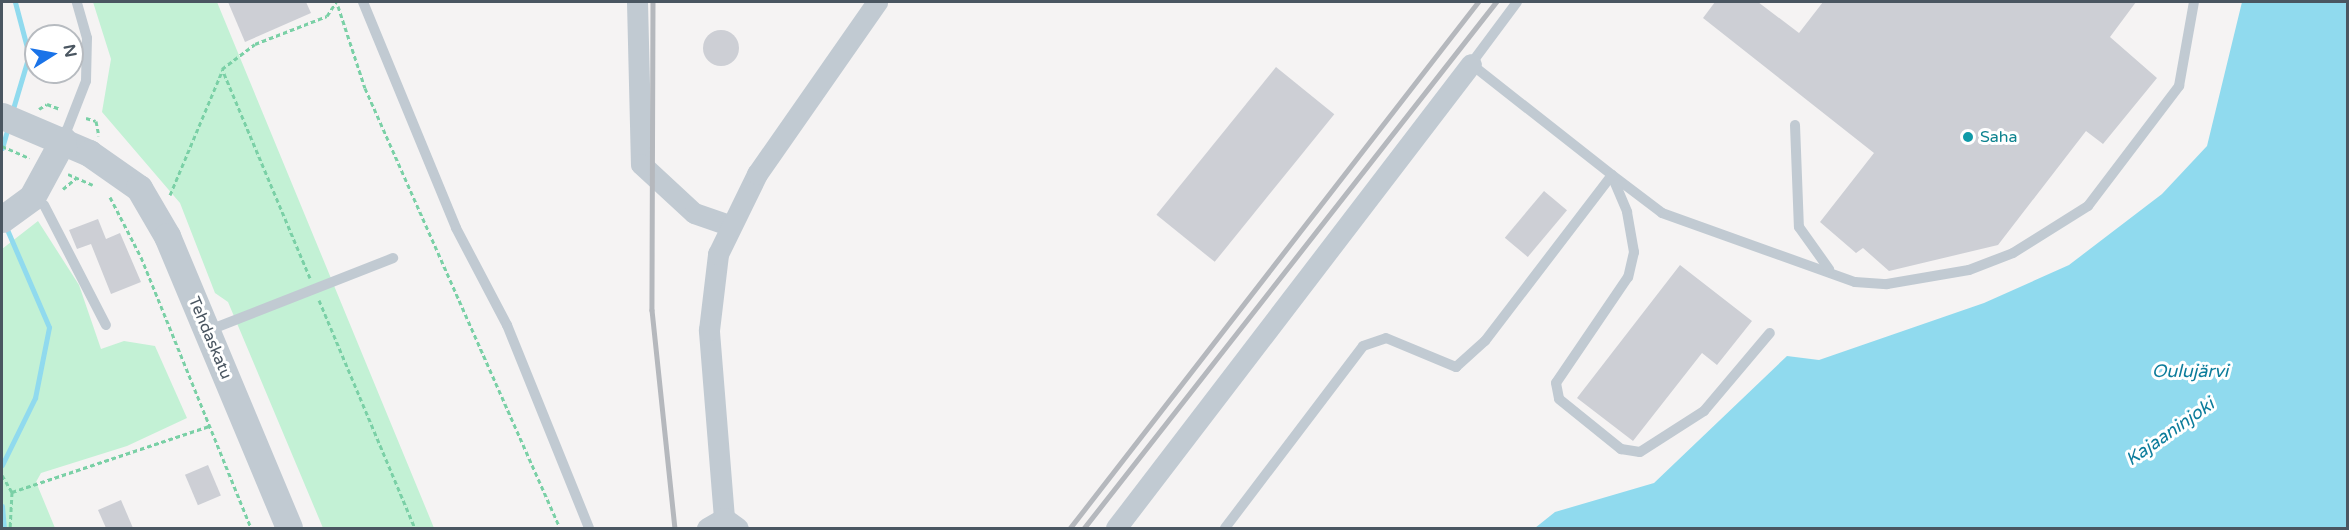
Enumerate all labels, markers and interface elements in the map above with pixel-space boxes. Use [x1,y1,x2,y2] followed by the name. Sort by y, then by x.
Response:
[24,24,84,84] north arrow
[59,43,81,59] text: N
[1980,127,2018,147] place label: Saha
[1961,130,1975,144] marker: Saha
[184,294,236,382] street label: Tehdaskatu
[2152,360,2228,382] water label: Oulujärvi
[2122,394,2218,470] water label: Kajaaninjoki

